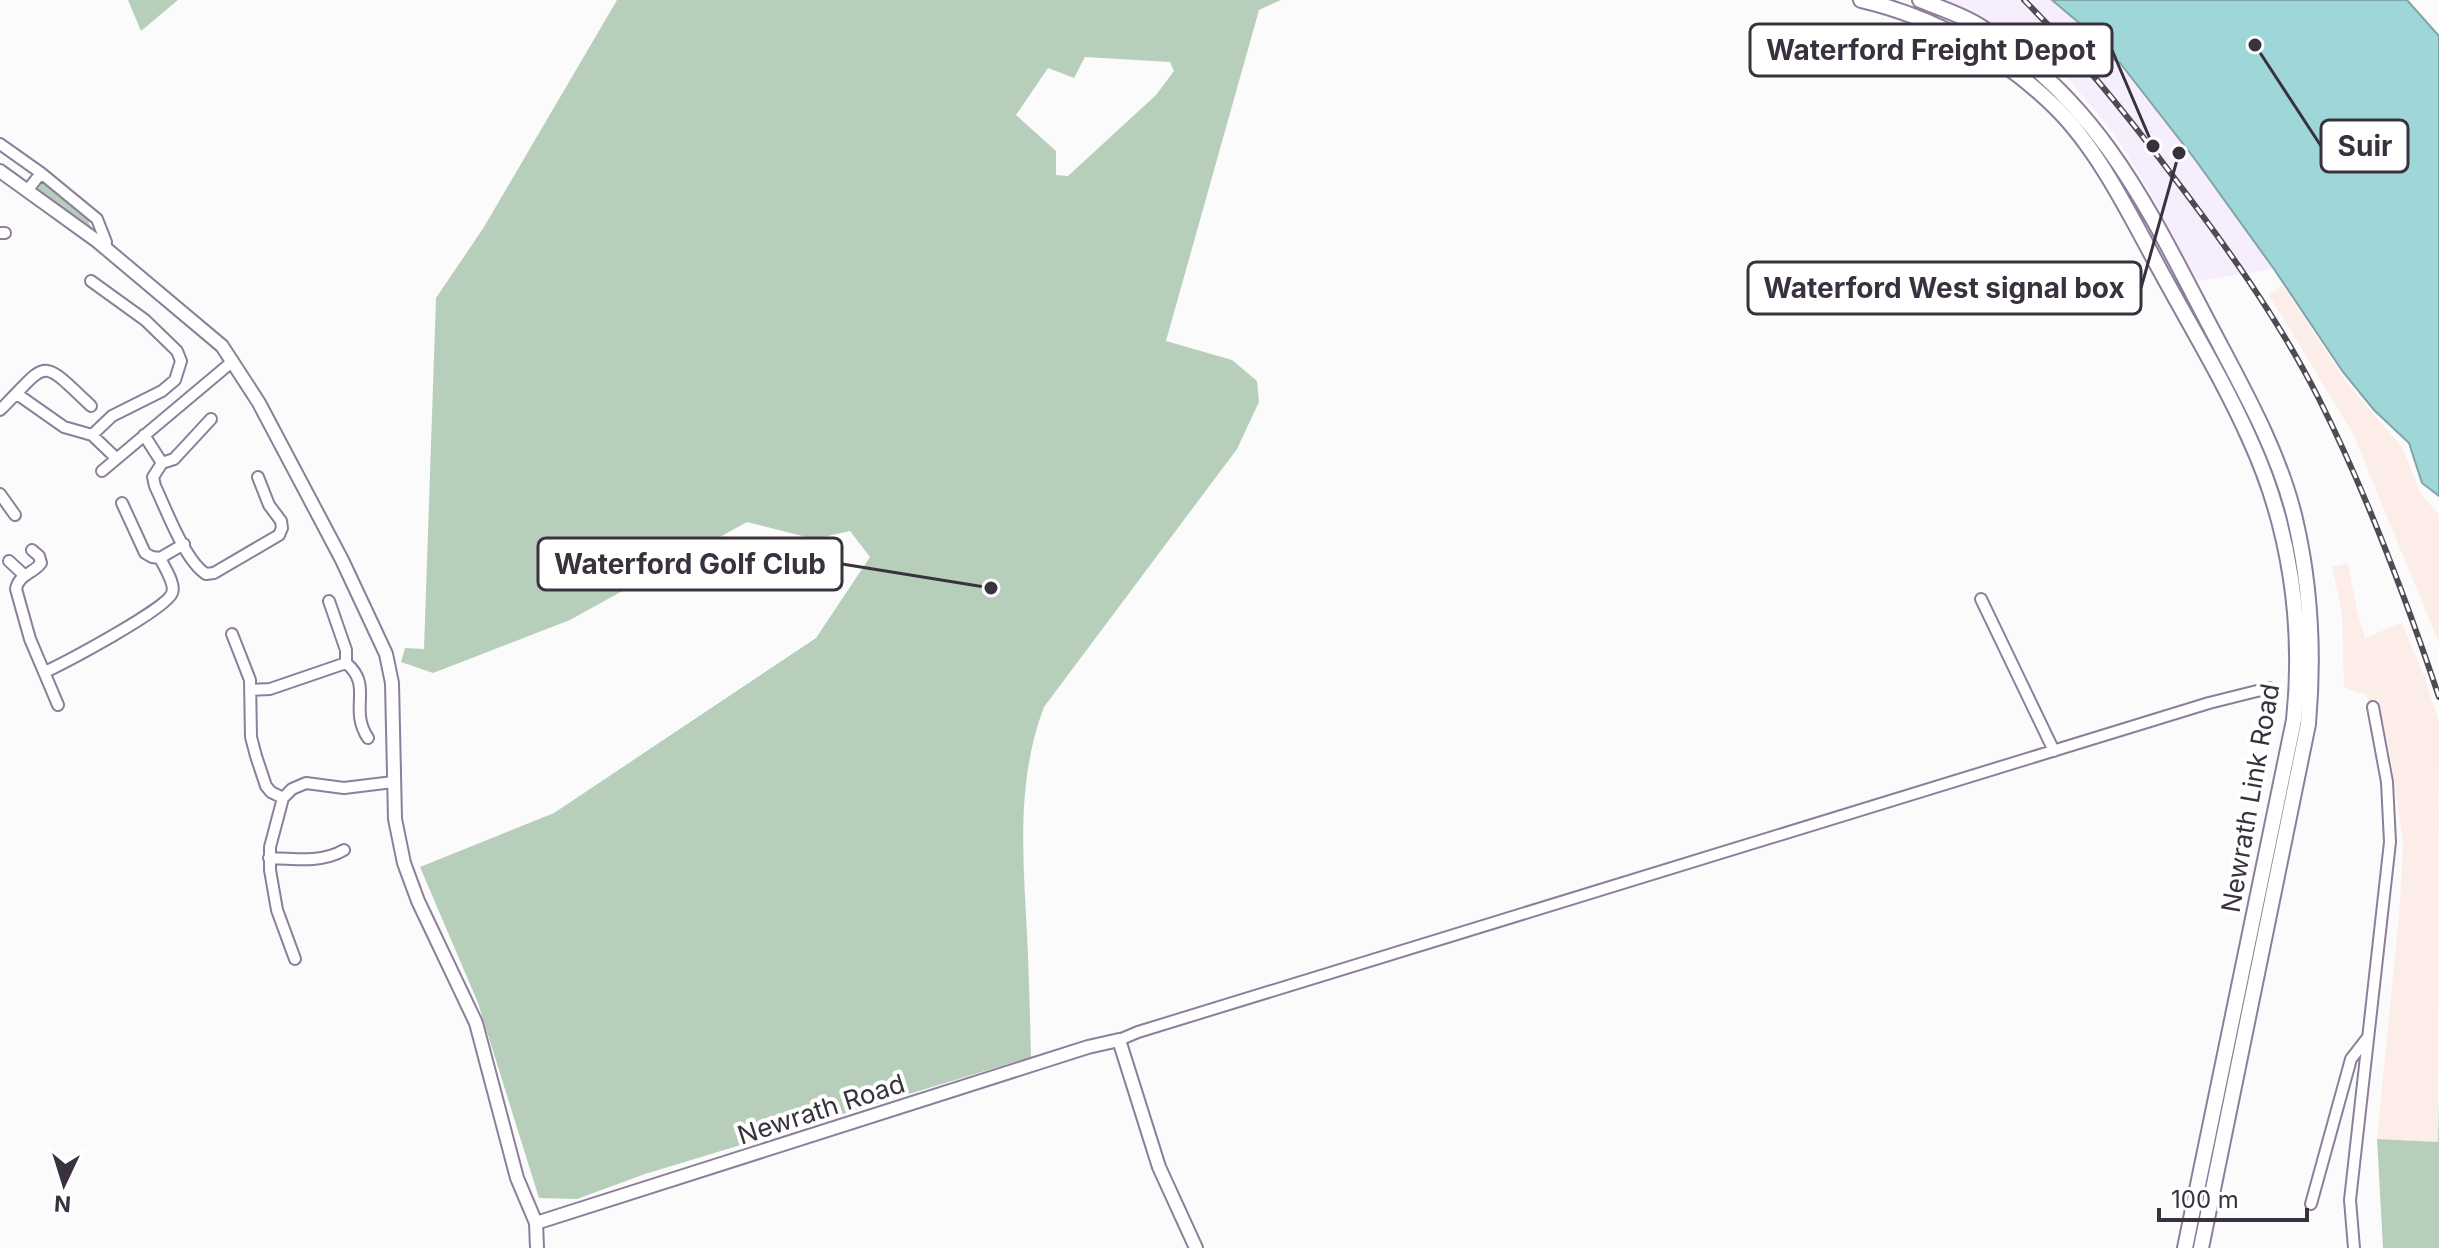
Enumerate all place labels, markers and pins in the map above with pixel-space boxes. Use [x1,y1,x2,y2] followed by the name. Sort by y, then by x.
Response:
[1750,24,2112,76] callout: Waterford Freight Depot
[2321,120,2408,172] callout: Suir
[1748,262,2141,314] callout: Waterford West signal box
[538,538,842,590] callout: Waterford Golf Club

